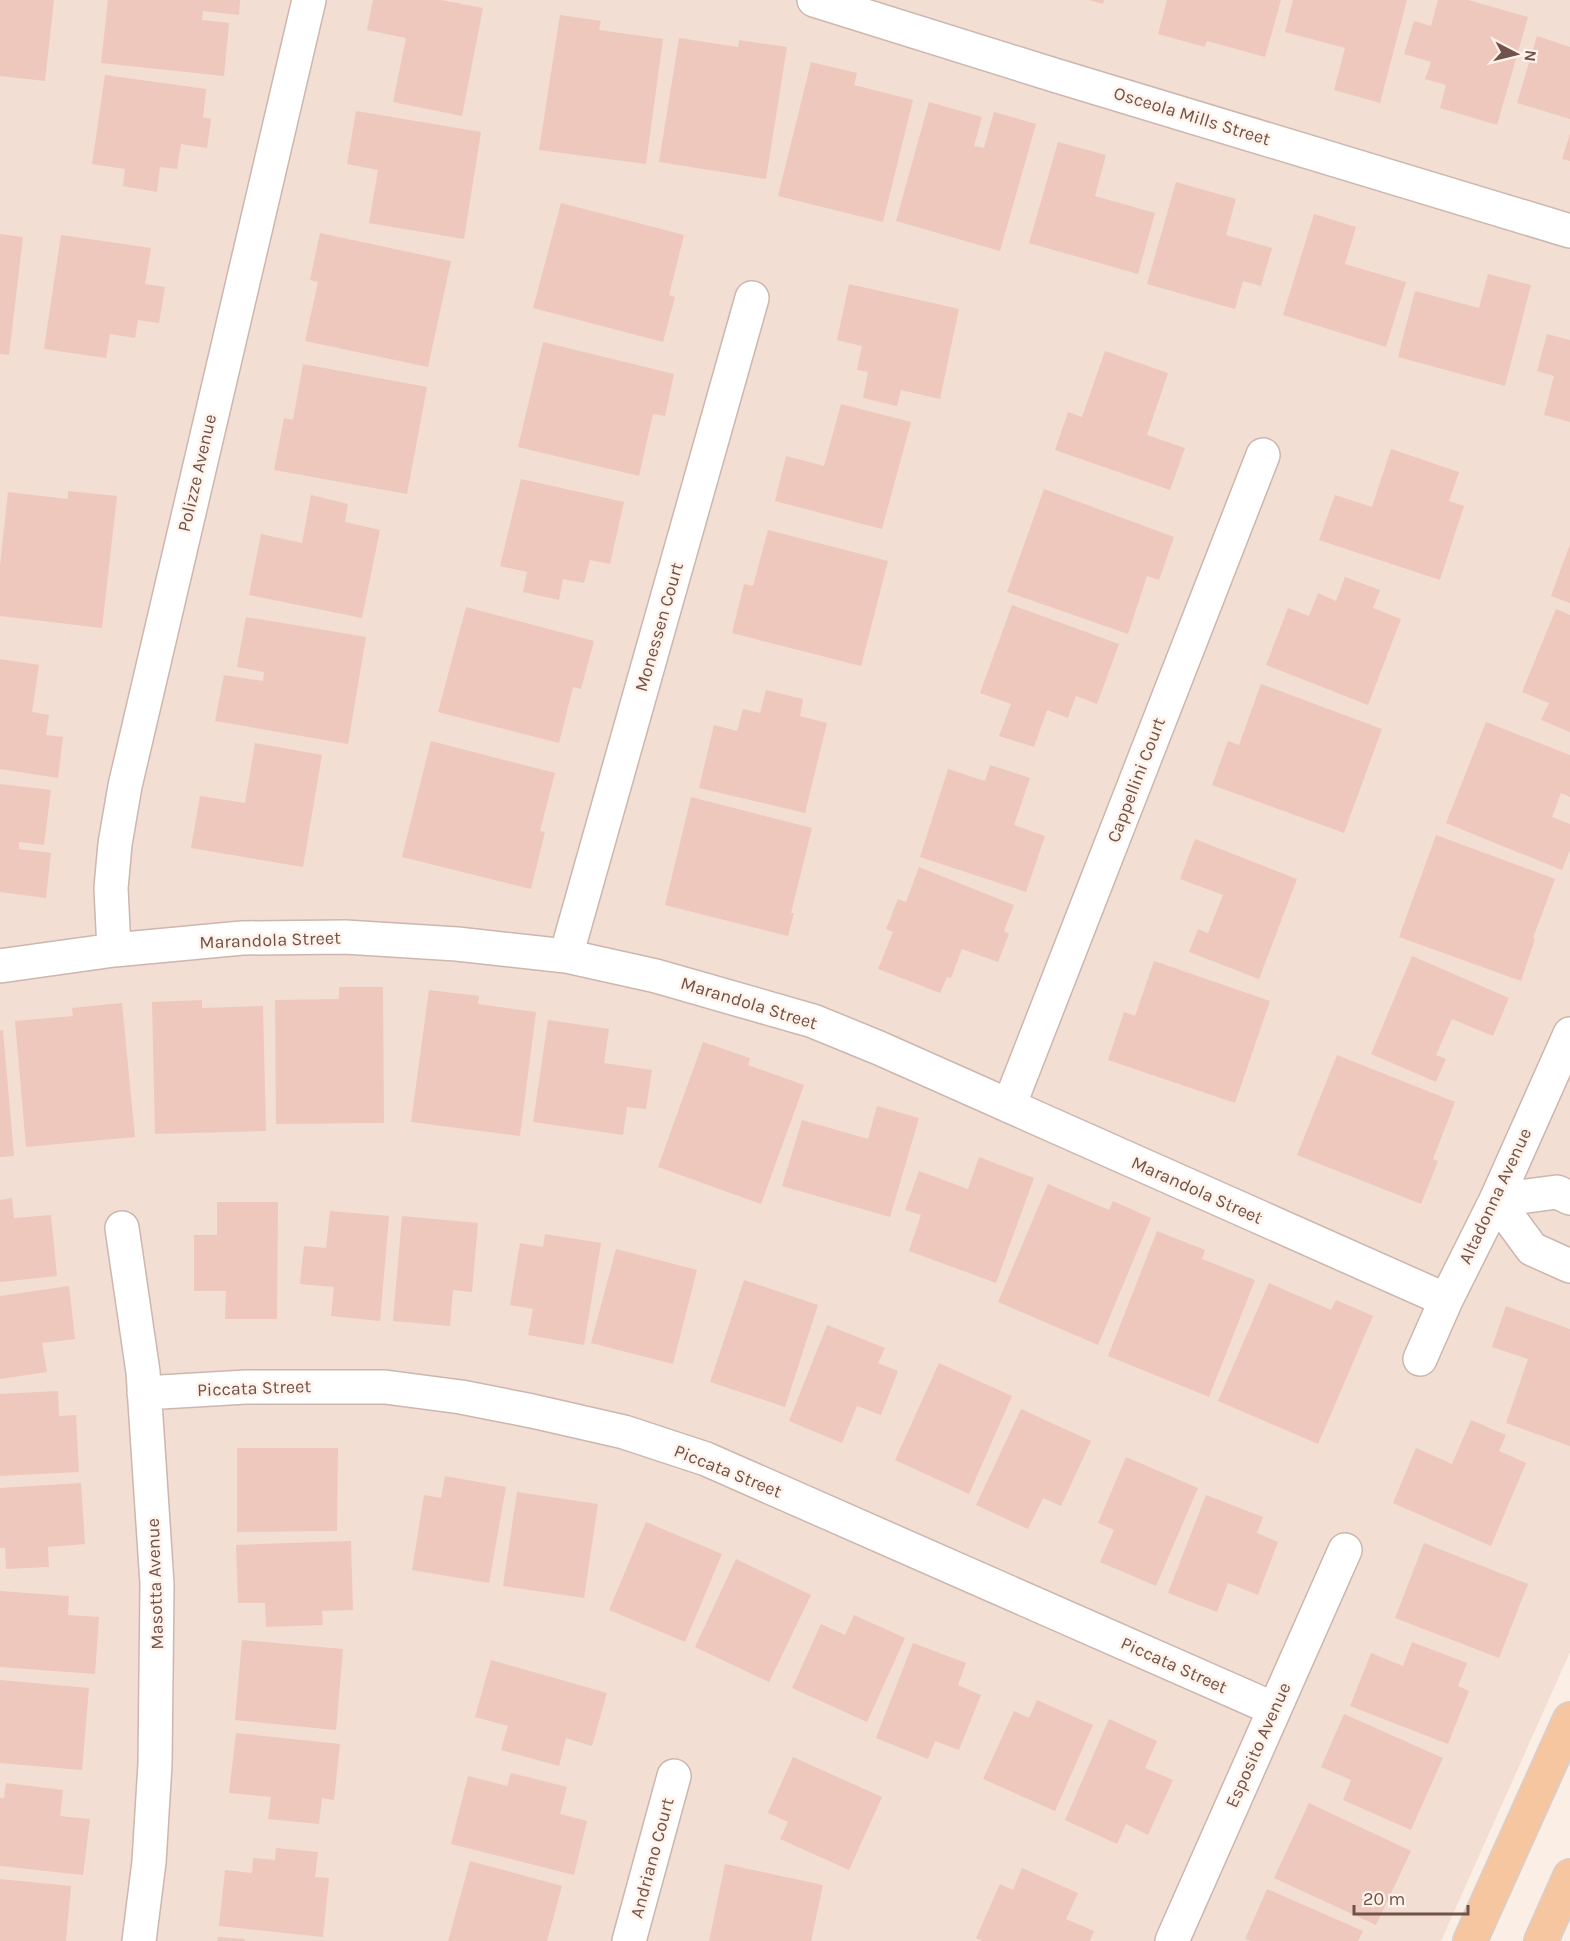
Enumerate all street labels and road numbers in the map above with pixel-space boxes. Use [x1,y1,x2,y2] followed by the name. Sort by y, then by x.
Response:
[1111,82,1273,150] street label: Osceola Mills Street
[173,412,221,534] street label: Polizze Avenue
[630,560,688,694] street label: Monessen Court
[1102,714,1170,846] street label: Cappellini Court
[199,927,341,953] street label: Marandola Street
[678,972,820,1034] street label: Marandola Street
[1454,1124,1536,1268] street label: Altadonna Avenue
[1128,1151,1266,1229] street label: Marandola Street
[197,1375,312,1401] street label: Piccata Street
[671,1439,785,1503] street label: Piccata Street
[142,1518,168,1650] street label: Masotta Avenue
[1117,1632,1231,1698] street label: Piccata Street
[1221,1679,1295,1811] street label: Esposito Avenue
[625,1795,679,1921] street label: Andriano Court

